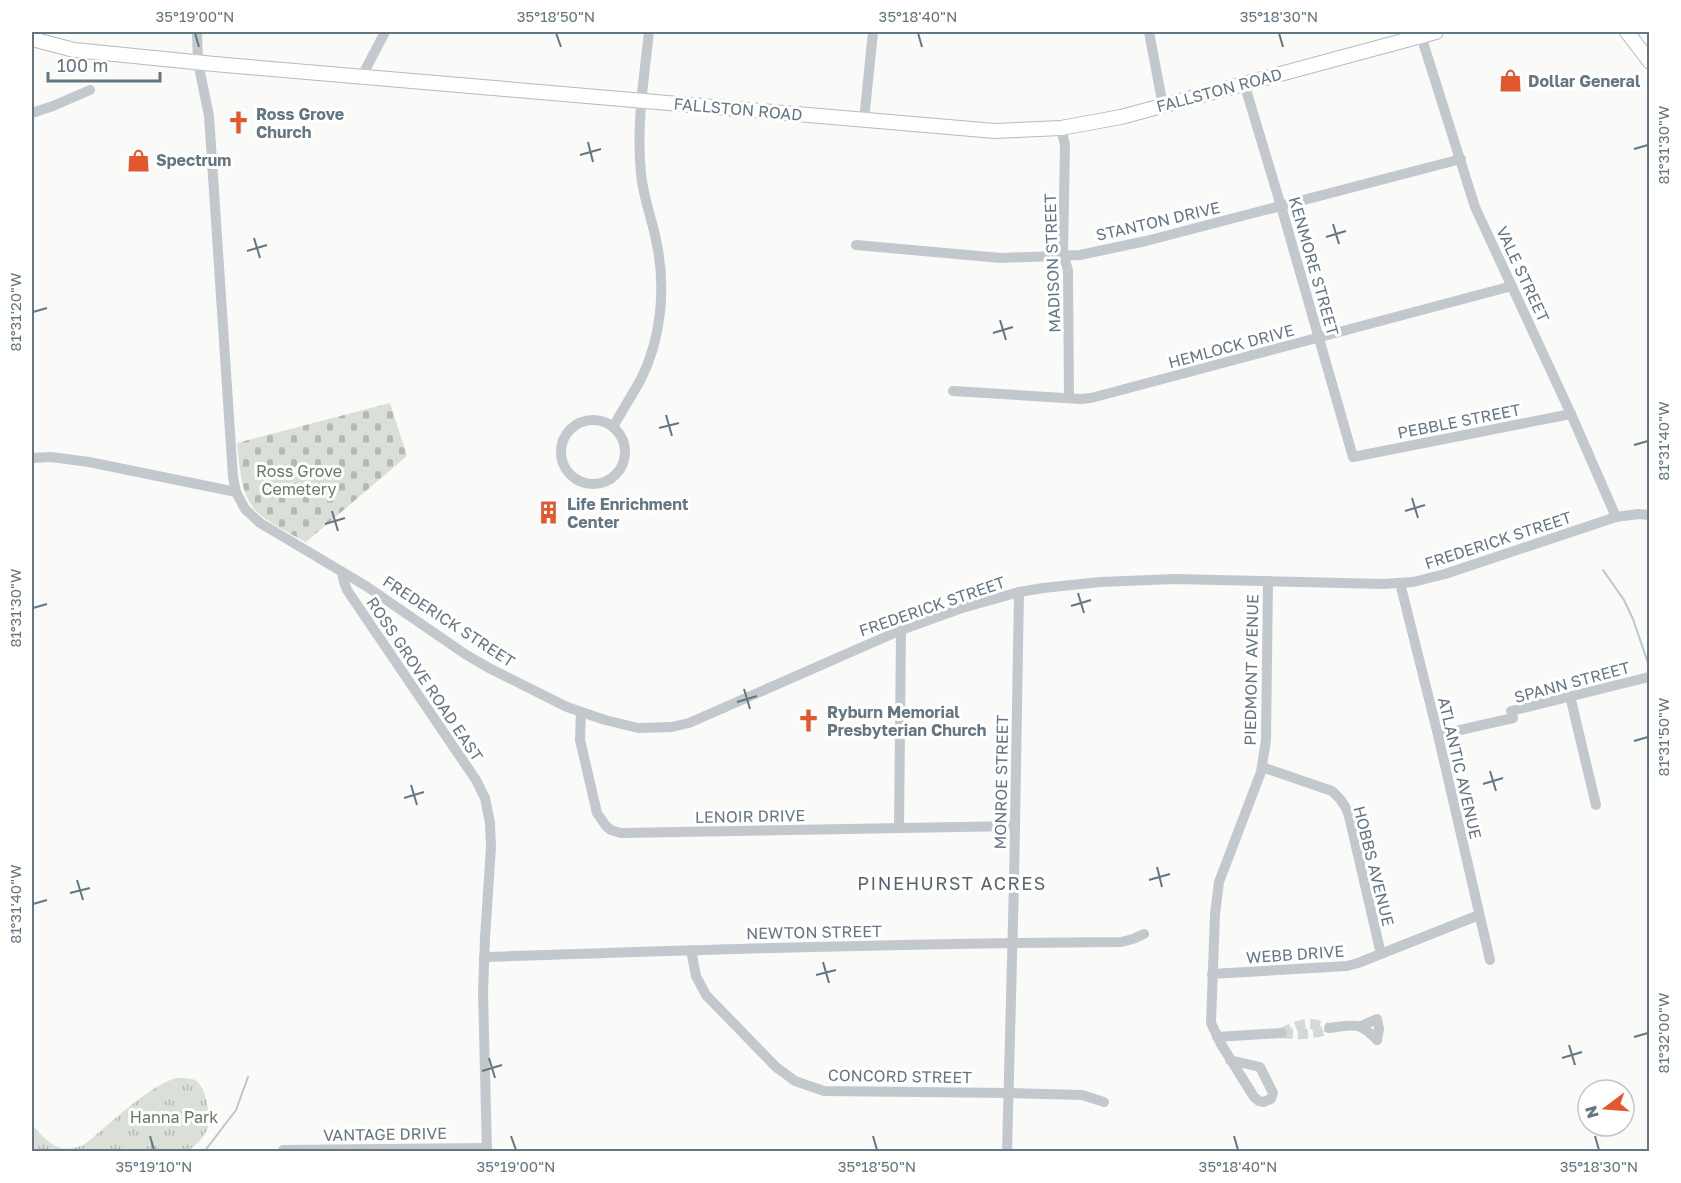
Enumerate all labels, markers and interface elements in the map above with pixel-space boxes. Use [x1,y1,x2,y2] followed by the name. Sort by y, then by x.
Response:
[156,7,234,25] text: 35°19'00"N
[517,7,595,25] text: 35°18'50"N
[879,7,957,25] text: 35°18'40"N
[1240,7,1318,25] text: 35°18'30"N
[48,45,160,83] scale bar
[57,54,108,76] text: 100 m
[1154,64,1284,116] street label: FALLSTON ROAD
[1497,68,1523,94] shop icon: Dollar General
[1528,71,1641,91] place label: Dollar General
[673,93,803,125] street label: FALLSTON ROAD
[256,104,344,142] place label: Ross Grove Church
[1654,105,1672,185] text: 81°31'30"W
[225,110,251,136] church icon: Ross Grove Church
[125,147,151,173] shop icon: Spectrum
[156,150,231,170] place label: Spectrum
[1040,193,1064,333] street label: MADISON STREET
[1285,194,1343,338] street label: KENMORE STREET
[1094,197,1222,245] street label: STANTON DRIVE
[1492,223,1554,325] street label: VALE STREET
[6,273,24,351] text: 81°31'20"W
[1166,320,1296,372] street label: HEMLOCK DRIVE
[1396,399,1522,443] street label: PEBBLE STREET
[1654,401,1672,481] text: 81°31'40"W
[256,461,342,499] park label: Ross Grove Cemetery
[567,494,688,532] place label: Life Enrichment Center
[536,500,562,526] building icon: Life Enrichment Center
[1422,507,1574,573] street label: FREDERICK STREET
[6,568,24,648] text: 81°31'30"W
[379,571,519,671] street label: FREDERICK STREET
[856,572,1008,640] street label: FREDERICK STREET
[362,593,488,765] street label: ROSS GROVE ROAD EAST
[1240,594,1262,746] street label: PIEDMONT AVENUE
[1512,657,1632,707] street label: SPANN STREET
[1434,695,1486,841] street label: ATLANTIC AVENUE
[1654,698,1672,776] text: 81°31'50"W
[827,702,986,740] place label: Ryburn Memorial Presbyterian Church
[796,708,822,734] church icon: Ryburn Memorial Presbyterian Church
[990,714,1012,850] street label: MONROE STREET
[1349,804,1399,928] street label: HOBBS AVENUE
[695,805,805,827] street label: LENOIR DRIVE
[6,864,24,944] text: 81°31'40"W
[857,872,1047,894] district label: PINEHURST ACRES
[746,921,882,943] street label: NEWTON STREET
[1245,941,1345,967] street label: WEBB DRIVE
[1654,992,1672,1074] text: 81°32'00"W
[828,1065,972,1087] street label: CONCORD STREET
[1576,1078,1636,1138] north arrow
[1580,1104,1603,1121] text: N
[130,1107,218,1127] park label: Hanna Park
[323,1123,447,1145] street label: VANTAGE DRIVE
[116,1157,192,1175] text: 35°19'10"N
[477,1157,555,1175] text: 35°19'00"N
[838,1157,916,1175] text: 35°18'50"N
[1199,1157,1277,1175] text: 35°18'40"N
[1560,1157,1638,1175] text: 35°18'30"N

